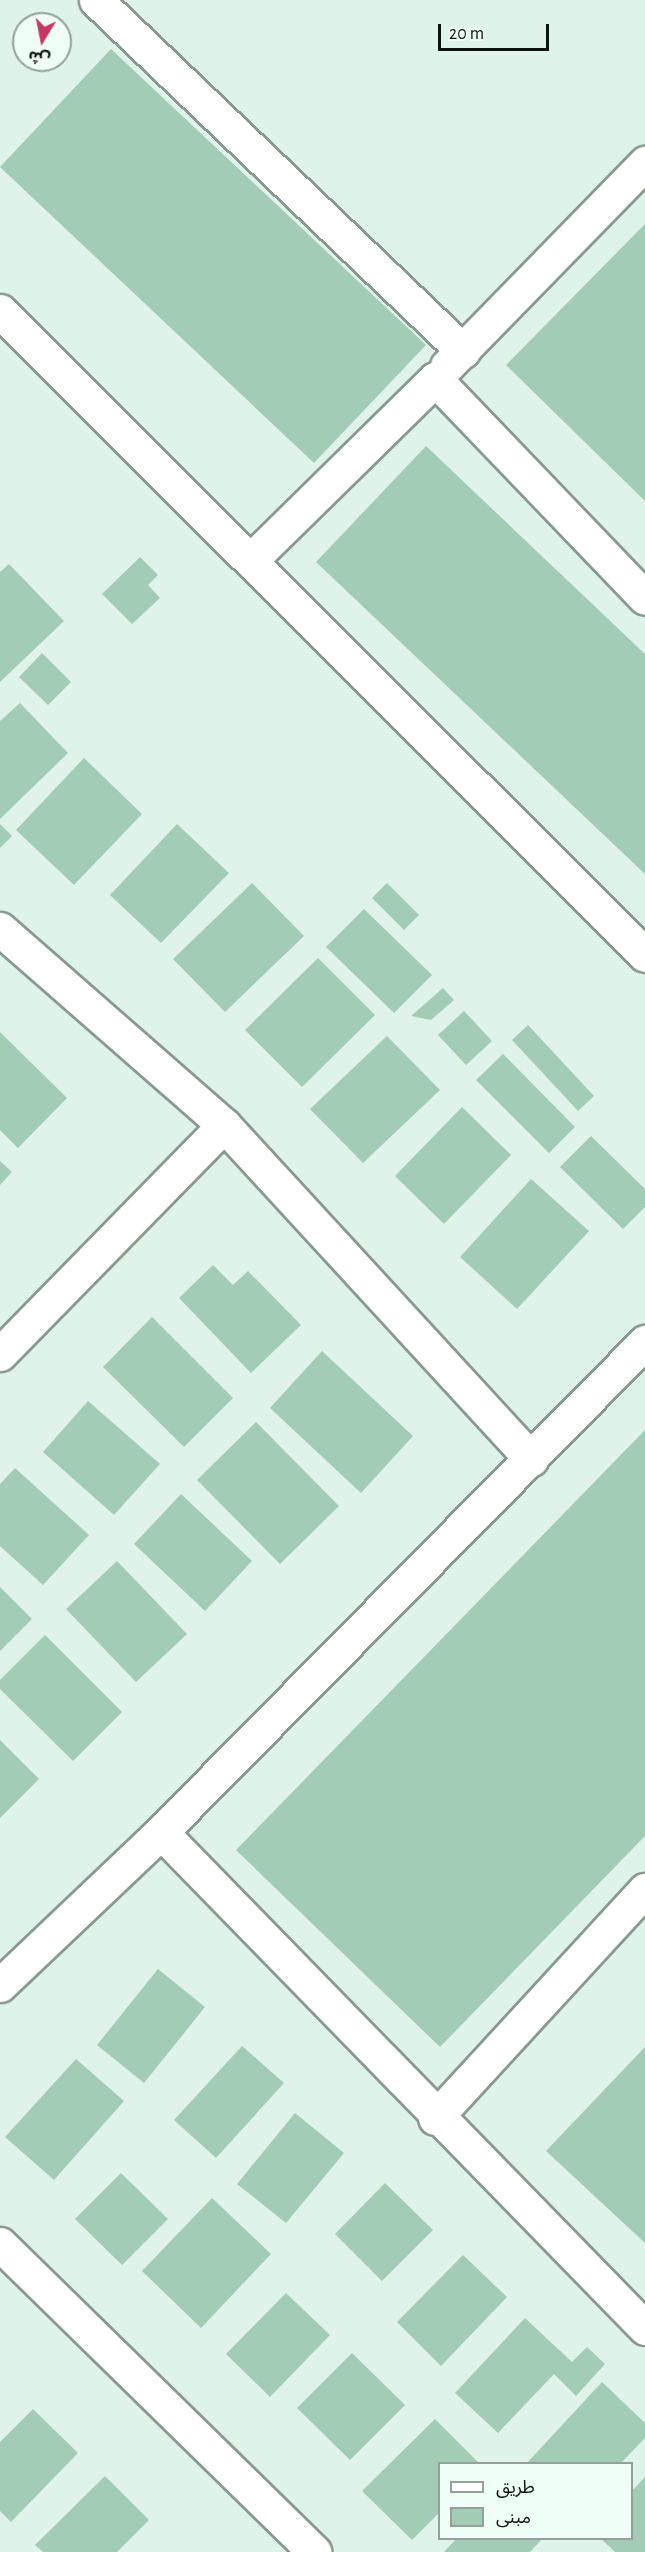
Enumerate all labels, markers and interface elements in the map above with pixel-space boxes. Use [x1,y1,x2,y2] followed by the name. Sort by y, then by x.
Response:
[12,12,72,72] north arrow
[441,12,552,50] scale bar
[449,25,484,43] text: 20 m
[27,48,51,68] text: ش
[438,2462,633,2540] legend
[496,2479,535,2497] text: طريق
[496,2509,531,2527] text: مبنى

